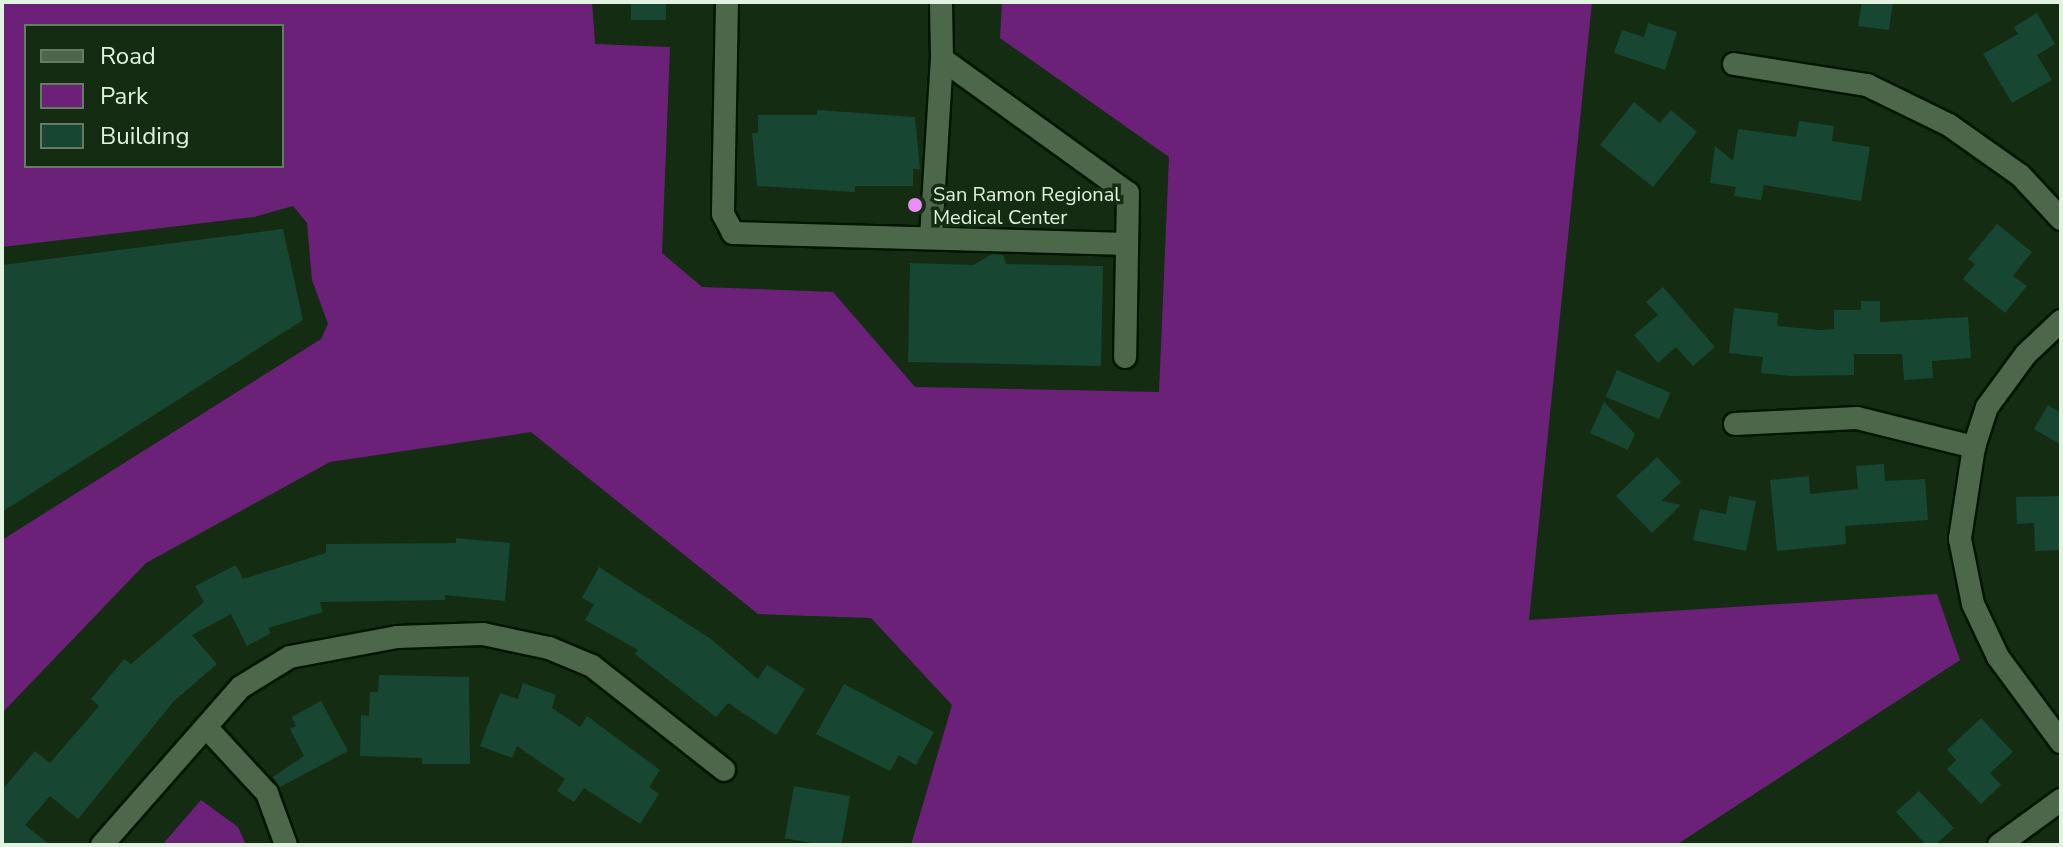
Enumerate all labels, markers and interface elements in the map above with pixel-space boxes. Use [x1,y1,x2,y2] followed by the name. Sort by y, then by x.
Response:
[24,24,284,168] legend
[100,40,156,72] text: Road
[100,80,148,112] text: Park
[100,120,190,152] text: Building
[933,182,1120,229] place label: San Ramon Regional Medical Center
[904,194,926,216] marker: San Ramon Regional Medical Center

